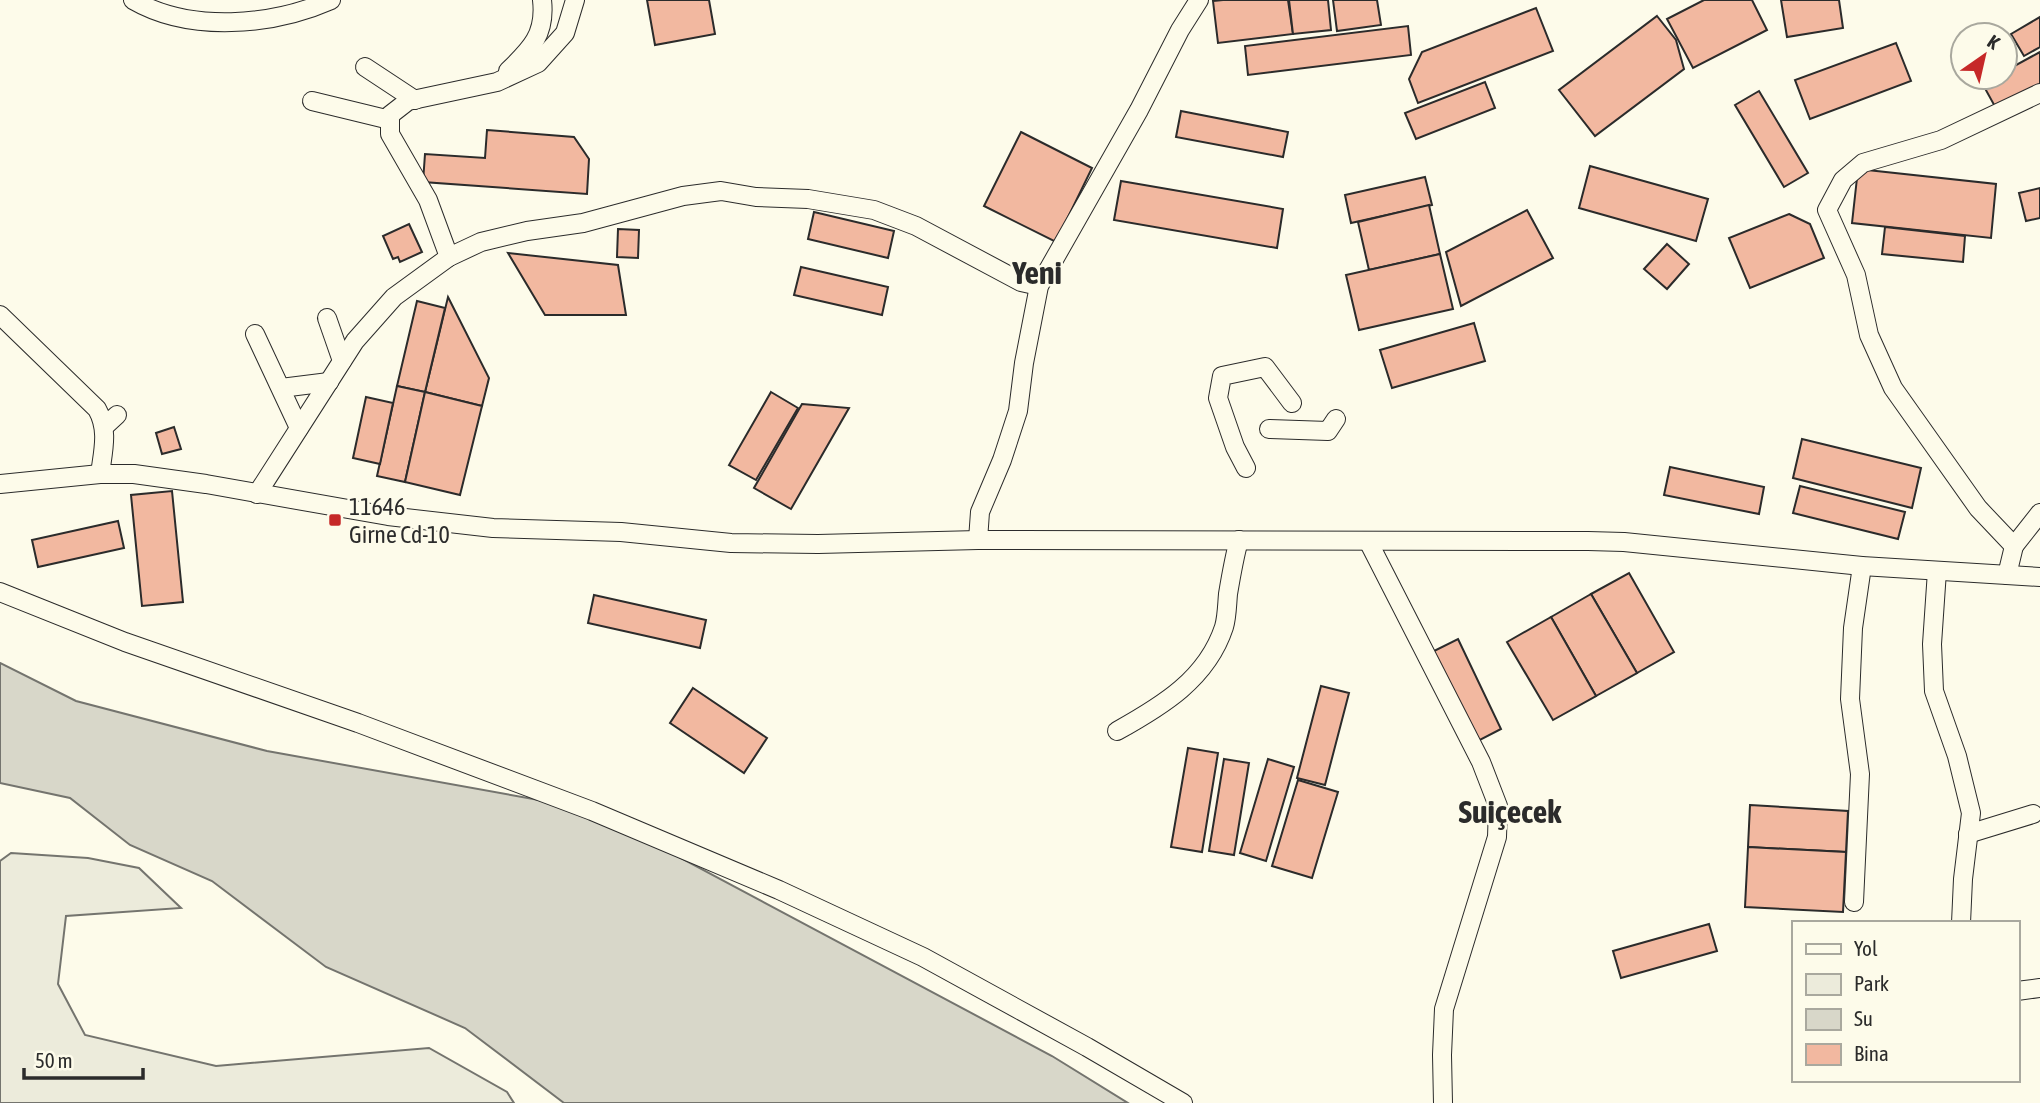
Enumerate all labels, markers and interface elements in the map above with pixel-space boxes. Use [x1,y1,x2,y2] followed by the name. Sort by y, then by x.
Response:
[1949,21,2019,91] north arrow
[1983,30,2004,54] text: K
[1011,254,1062,291] district label: Yeni
[349,493,450,548] place label: 11646 Girne Cd-10
[327,512,343,528] marker: 11646 Girne Cd-10
[1459,793,1562,830] district label: Suiçecek
[1792,921,2019,1082] legend
[1854,936,1878,960] text: Yol
[1854,971,1889,995] text: Park
[1854,1006,1873,1030] text: Su
[24,1036,144,1080] scale bar
[1854,1041,1889,1065] text: Bina
[35,1048,73,1072] text: 50 m

